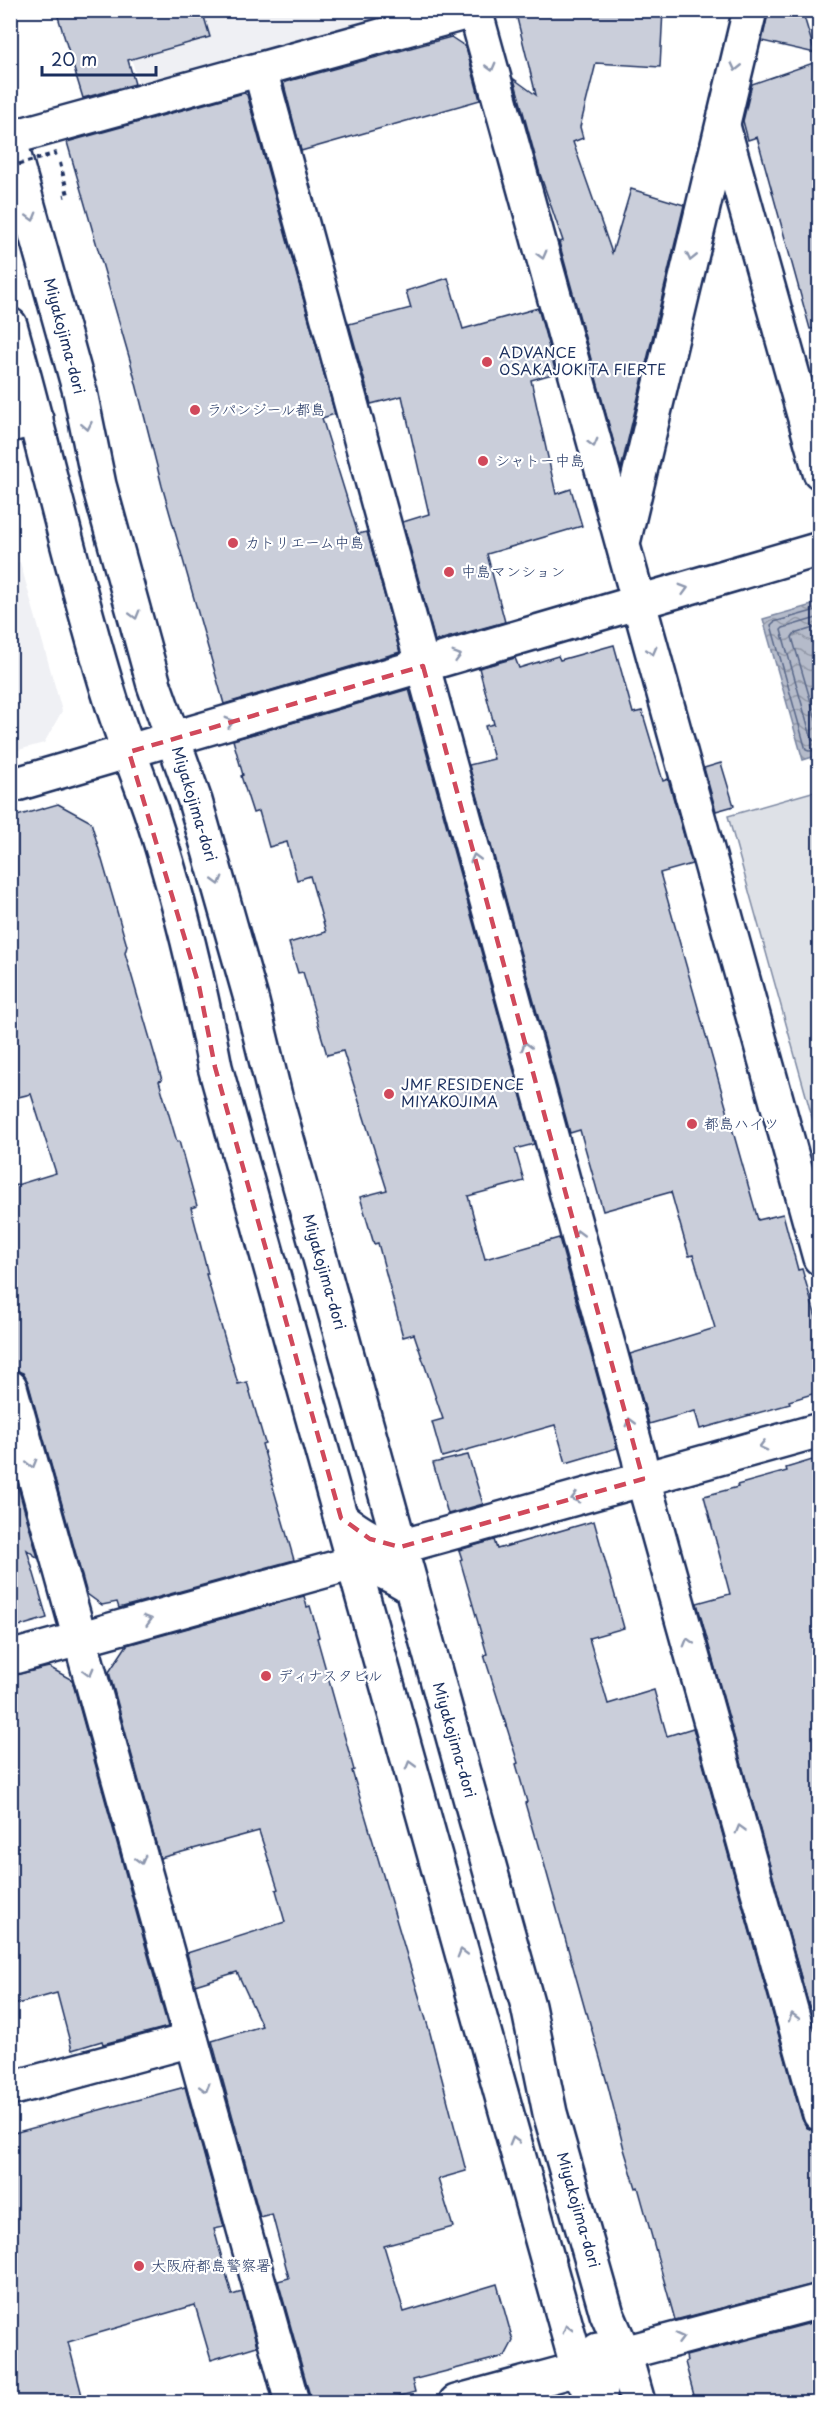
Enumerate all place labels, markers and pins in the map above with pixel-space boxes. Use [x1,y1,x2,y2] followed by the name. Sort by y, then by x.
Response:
[499,340,666,380] place label: ADVANCE OSAKAJOKITA FIERTE
[480,355,494,369] marker: ADVANCE OSAKAJOKITA FIERTE
[207,397,326,420] place label: ラパンジール都島
[188,403,202,417] marker: ラパンジール都島
[495,448,585,471] place label: シャトー中島
[476,454,490,468] marker: シャトー中島
[245,530,364,553] place label: カトリエーム中島
[226,536,240,550] marker: カトリエーム中島
[461,559,565,582] place label: 中島マンション
[442,565,456,579] marker: 中島マンション
[401,1072,525,1112] place label: JMF RESIDENCE MIYAKOJIMA
[382,1087,396,1101] marker: JMF RESIDENCE MIYAKOJIMA
[704,1111,779,1134] place label: 都島ハイツ
[685,1117,699,1131] marker: 都島ハイツ
[278,1663,382,1686] place label: ディナスタビル
[259,1669,273,1683] marker: ディナスタビル
[151,2253,271,2276] place label: 大阪府都島警察署
[132,2259,146,2273] marker: 大阪府都島警察署

